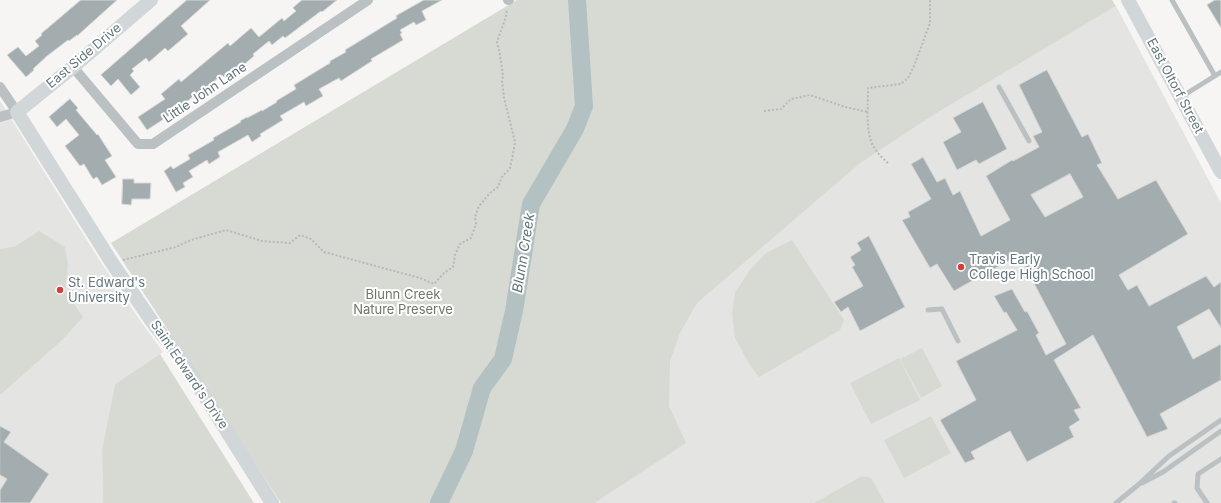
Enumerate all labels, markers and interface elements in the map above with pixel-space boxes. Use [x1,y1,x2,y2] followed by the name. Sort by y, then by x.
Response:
[43,20,125,92] street label: East Side Drive
[1143,36,1207,136] street label: East Oltorf Street
[160,59,250,127] street label: Little John Lane
[509,212,539,294] water label: Blunn Creek
[969,252,1094,283] place label: Travis Early College High School
[956,262,966,272] marker: Travis Early College High School
[68,275,145,306] place label: St. Edward's University
[55,285,65,295] marker: St. Edward's University
[353,287,453,318] park label: Blunn Creek Nature Preserve
[147,318,231,432] street label: Saint Edward's Drive

